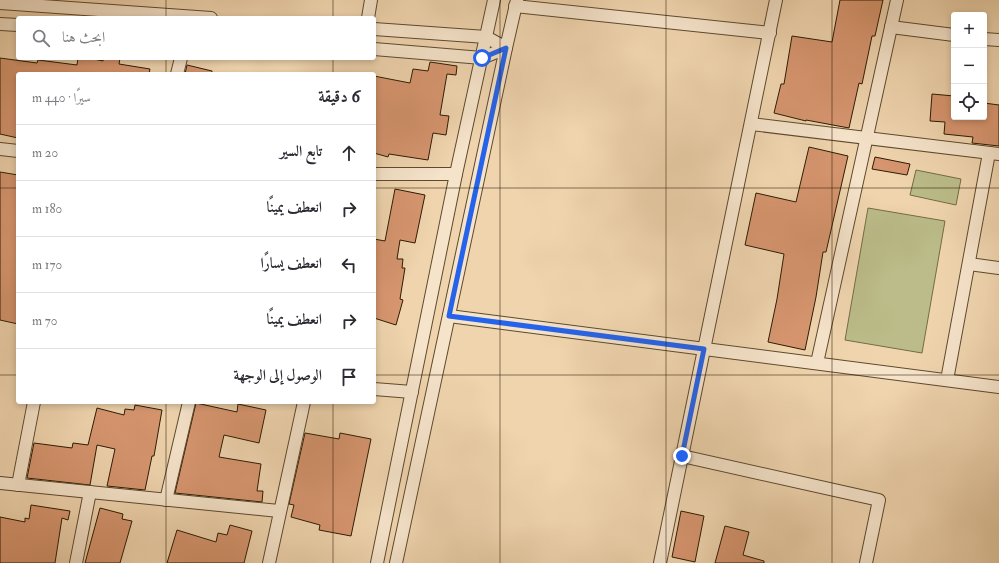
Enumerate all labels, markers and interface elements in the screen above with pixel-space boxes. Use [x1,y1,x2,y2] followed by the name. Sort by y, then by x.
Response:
[951,12,987,120] map controls
[951,12,987,48] button: +
[16,16,376,60] search box
[30,27,52,49] icon: search
[62,28,105,47] text: ابحث هنا
[951,48,987,84] button: −
[473,49,491,67] route start
[951,84,987,120] button: locate
[318,86,360,107] text: 6 دقيقة
[32,90,91,106] text: سيرًا · 440 m
[280,142,322,161] text: تابع السير
[338,142,360,164] icon: ahead
[32,145,58,161] text: 20 m
[267,198,322,217] text: انعطف يمينًا
[338,198,360,220] icon: right
[32,201,62,217] text: 180 m
[261,254,322,273] text: انعطف يسارًا
[338,254,360,276] icon: left
[32,257,62,273] text: 170 m
[267,310,322,329] text: انعطف يمينًا
[338,310,360,332] icon: right
[32,313,57,329] text: 70 m
[234,366,322,385] text: الوصول إلى الوجهة
[338,366,360,388] icon: arrive
[673,447,691,465] route end

